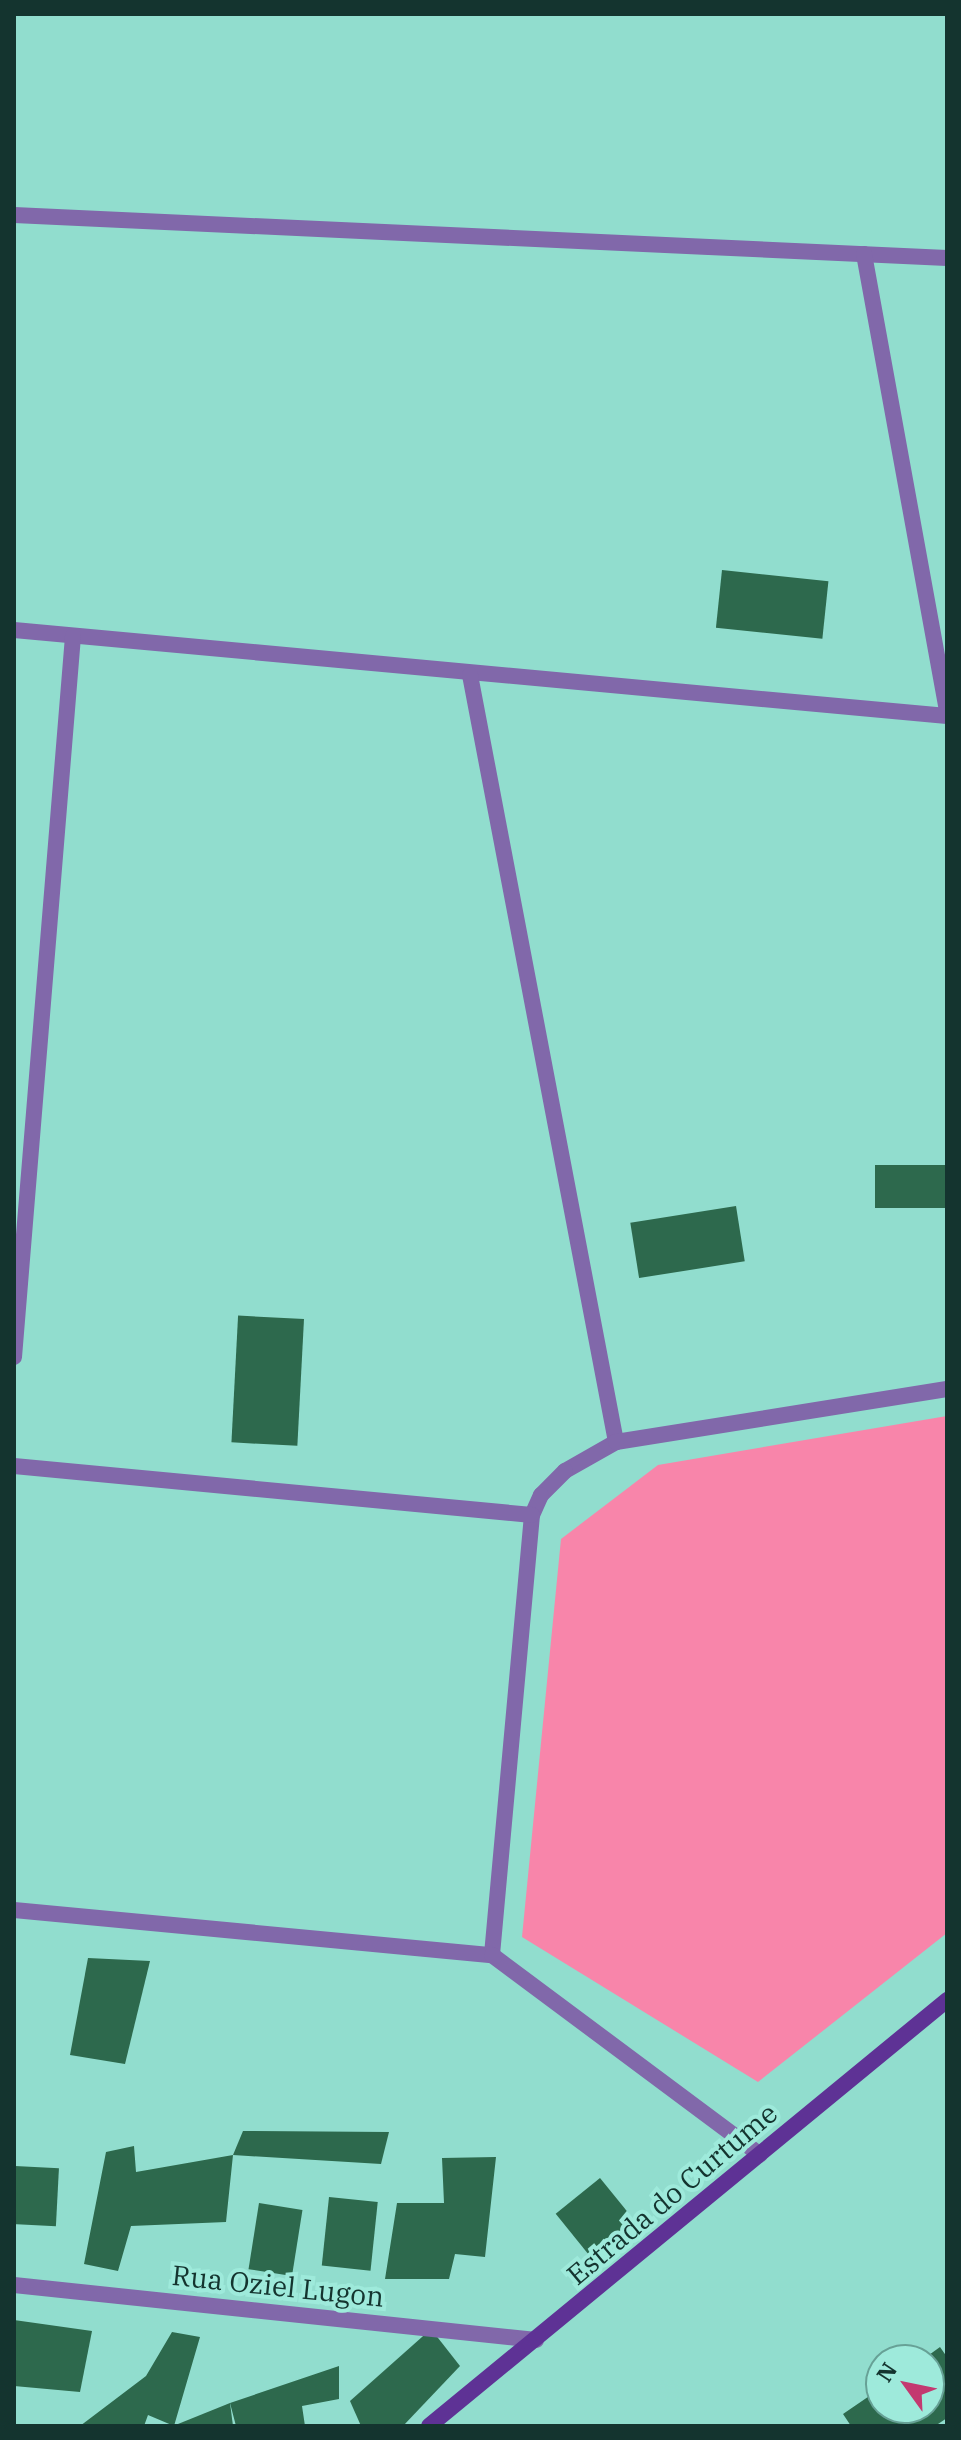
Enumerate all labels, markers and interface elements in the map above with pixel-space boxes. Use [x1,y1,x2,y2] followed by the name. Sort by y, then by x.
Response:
[560,2096,784,2292] street label: Estrada do Curtume
[170,2258,386,2314] street label: Rua Oziel Lugon
[865,2344,945,2424] north arrow
[869,2357,903,2387] text: N

